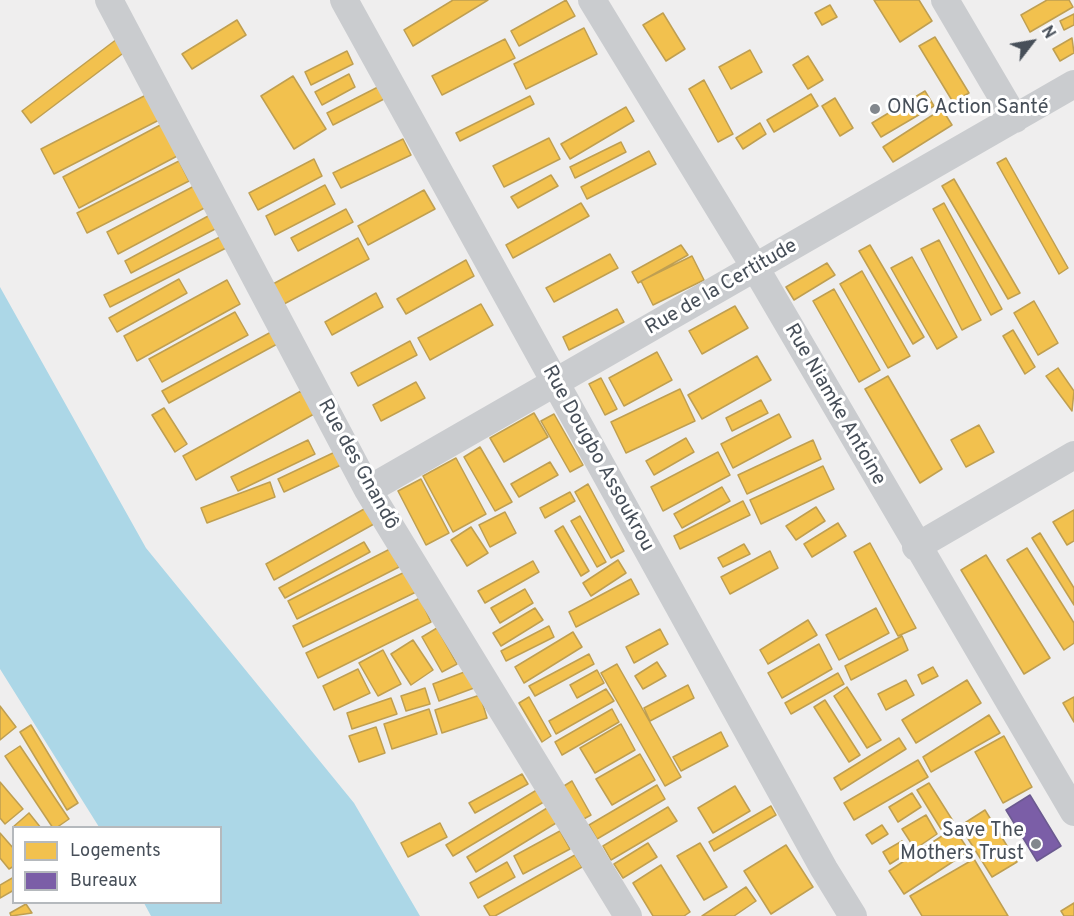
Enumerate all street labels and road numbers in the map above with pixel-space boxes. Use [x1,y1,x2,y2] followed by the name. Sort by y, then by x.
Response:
[642,235,802,341] street label: Rue de la Certitude
[778,320,890,490] street label: Rue Niamke Antoine
[536,362,658,556] street label: Rue Dougbo Assoukrou
[311,396,403,534] street label: Rue des Gnandô

